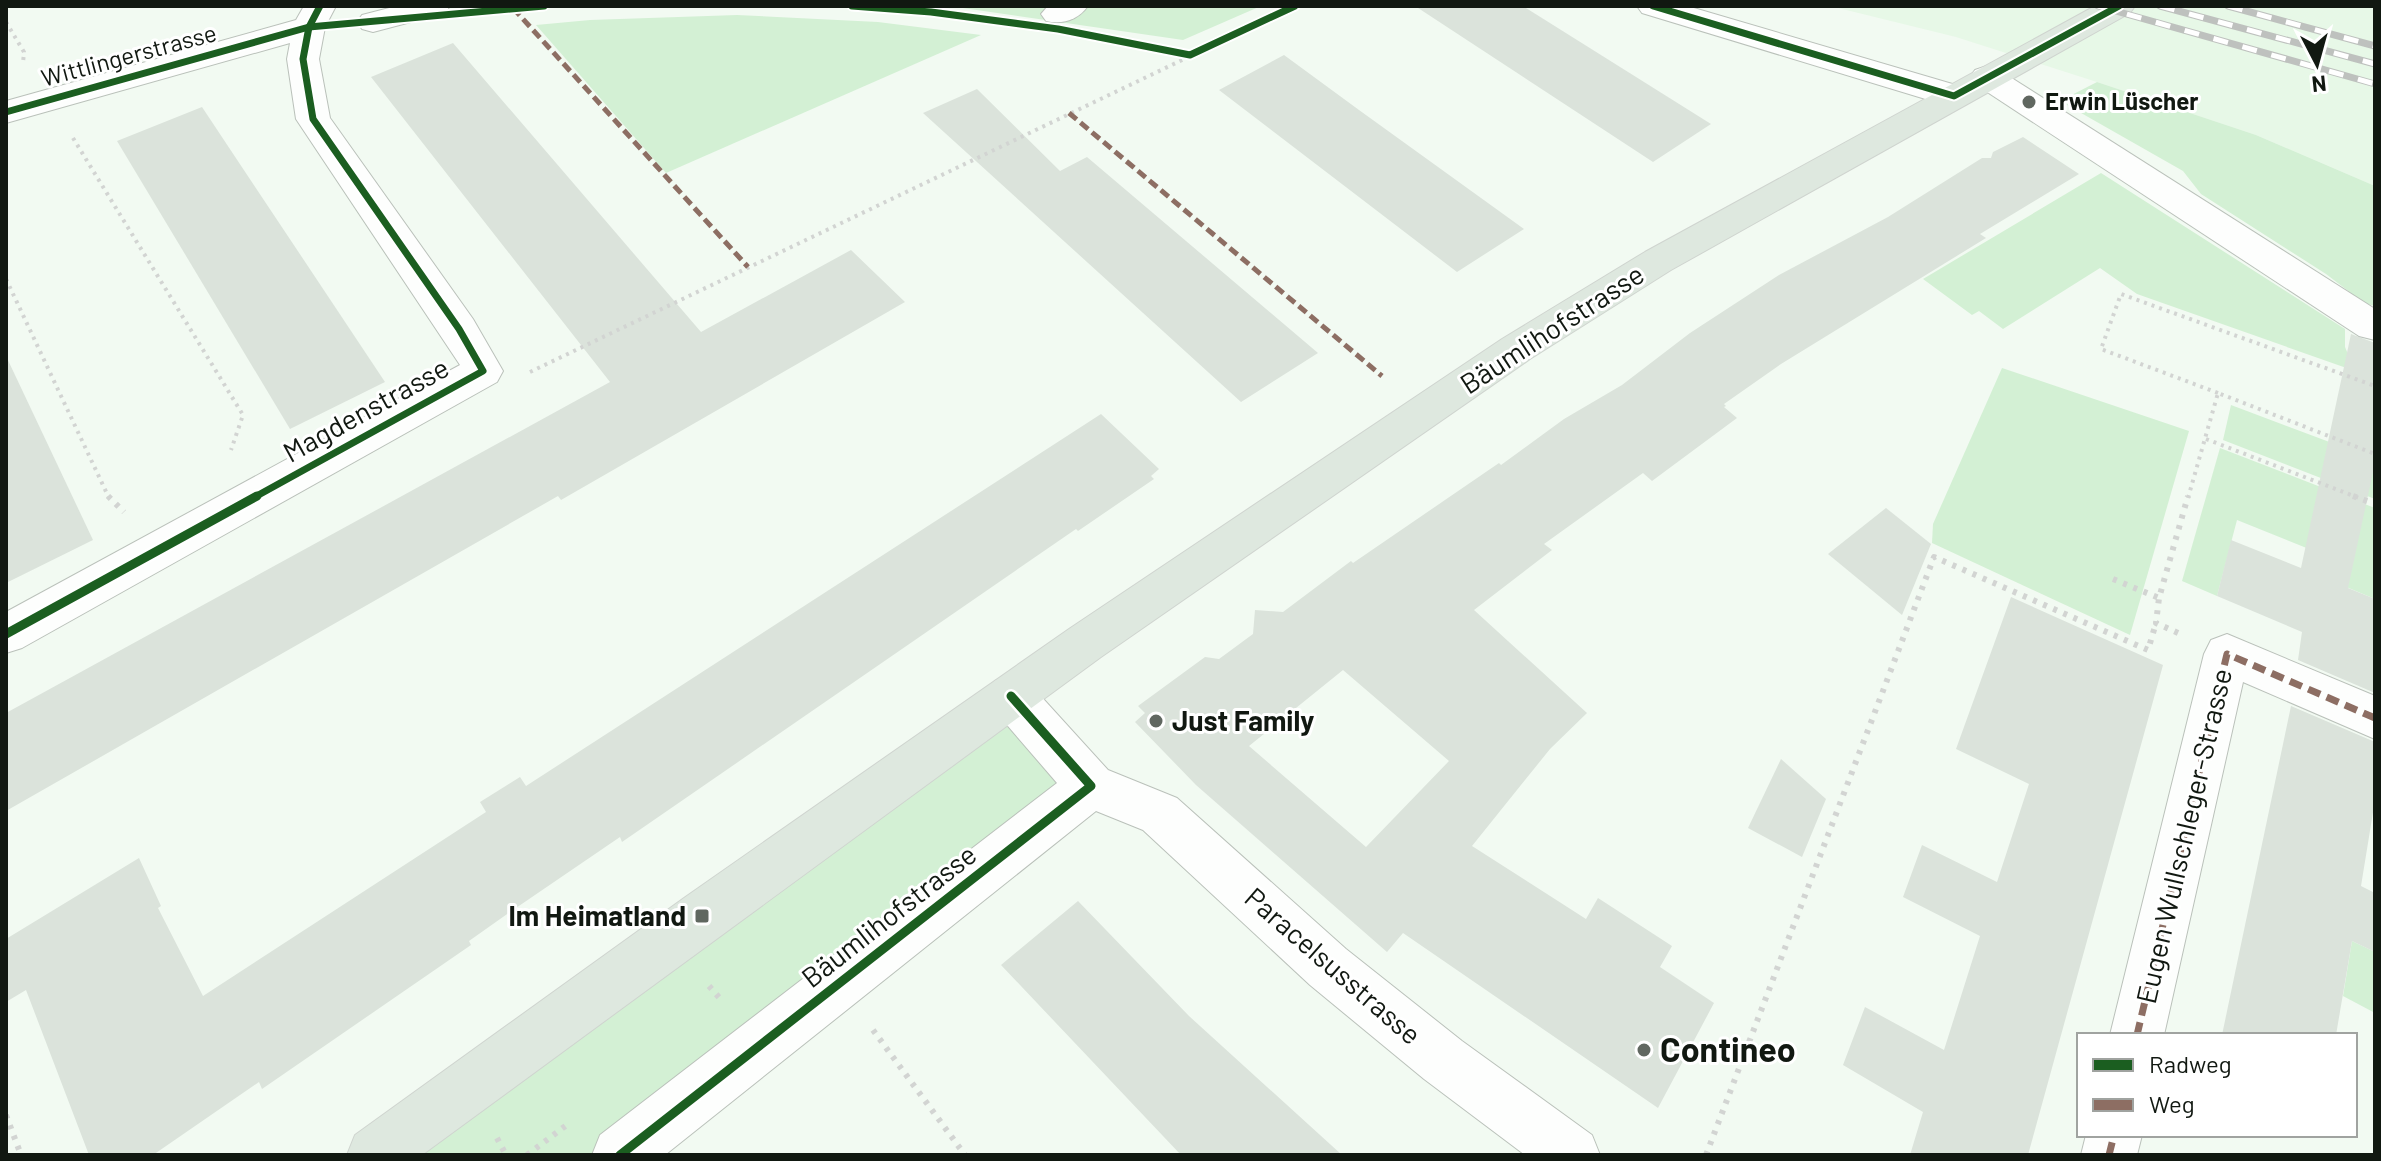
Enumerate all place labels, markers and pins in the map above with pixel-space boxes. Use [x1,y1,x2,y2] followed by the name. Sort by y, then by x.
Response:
[2045,86,2198,115] place label: Erwin Lüscher
[2020,93,2038,111] marker: Erwin Lüscher
[1172,703,1314,737] place label: Just Family
[1147,712,1165,730] marker: Just Family
[508,898,686,932] place label: Im Heimatland
[693,907,711,925] marker: Im Heimatland
[1660,1028,1796,1069] place label: Contineo
[1635,1041,1653,1059] marker: Contineo

